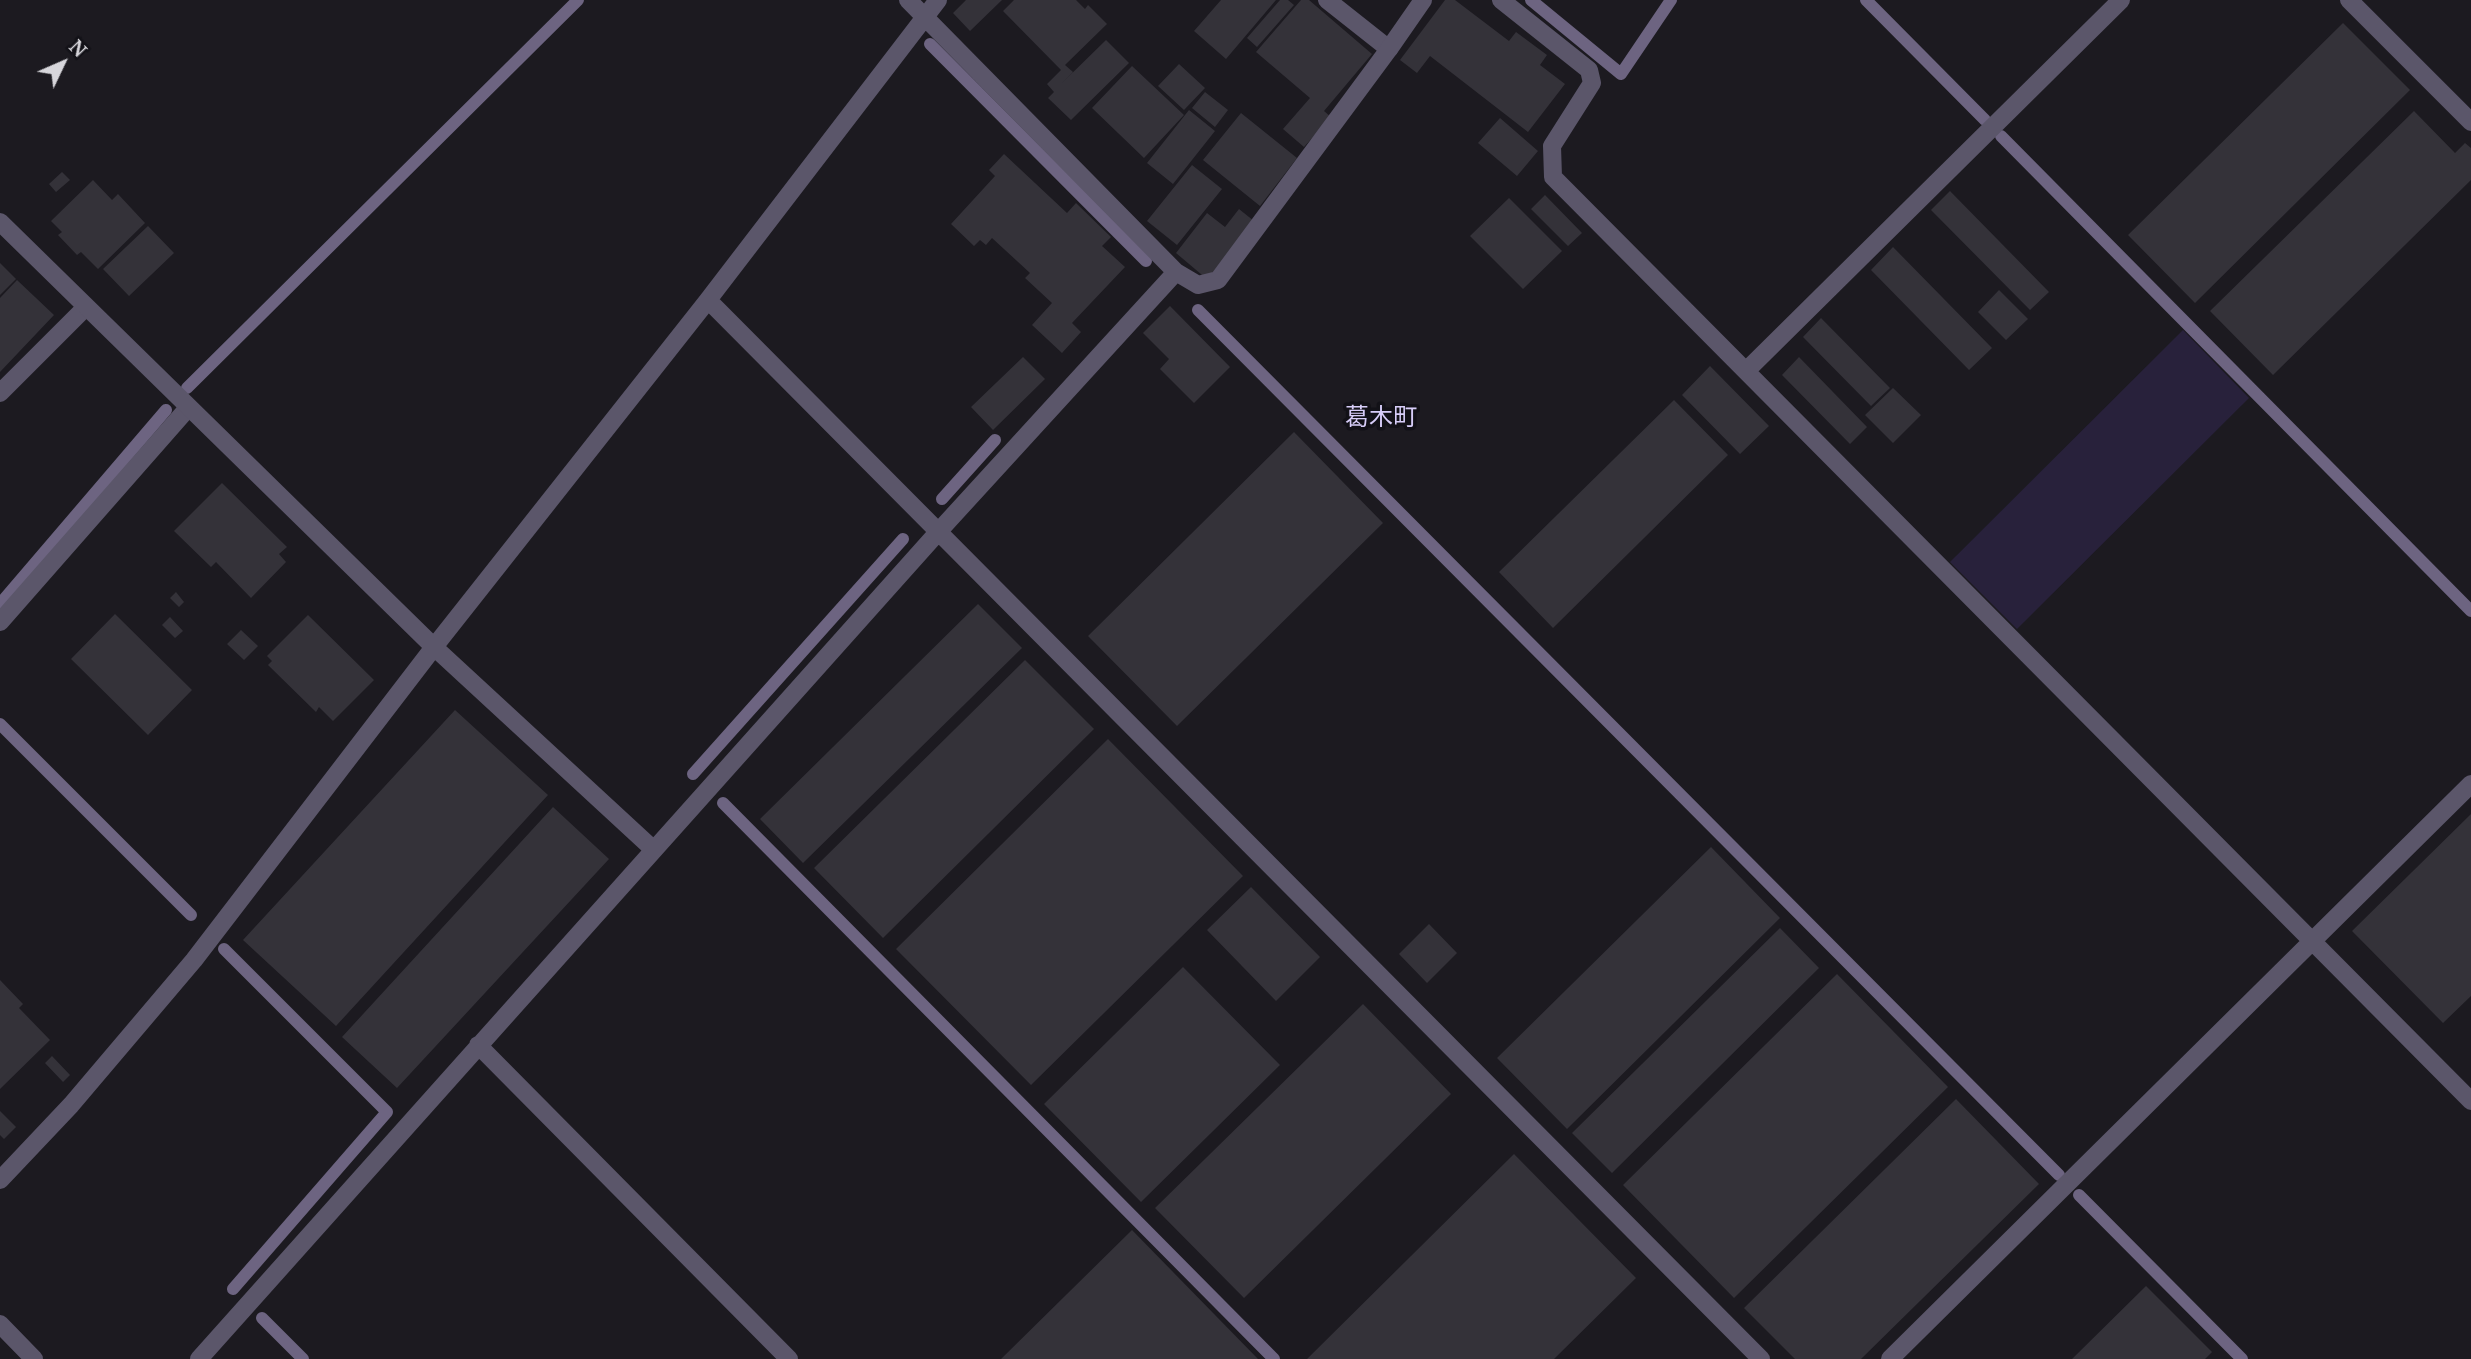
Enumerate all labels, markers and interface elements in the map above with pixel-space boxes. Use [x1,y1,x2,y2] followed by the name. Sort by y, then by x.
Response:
[28,28,98,98] north arrow
[64,34,93,63] text: N
[1345,404,1417,432] district label: 葛木町

